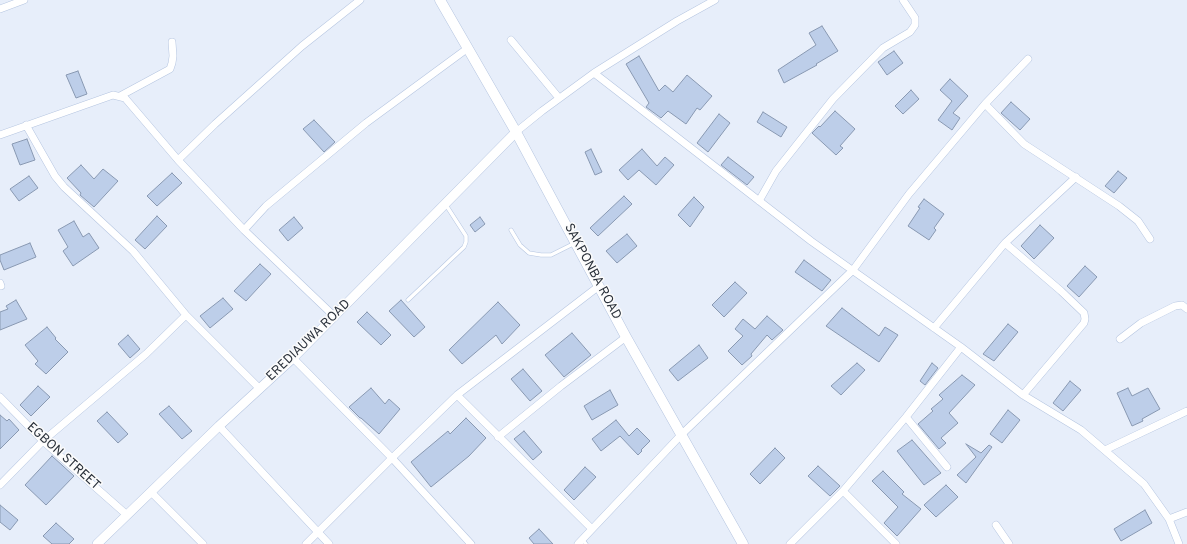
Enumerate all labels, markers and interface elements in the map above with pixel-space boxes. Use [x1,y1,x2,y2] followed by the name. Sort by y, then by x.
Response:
[560,221,624,323] street label: SAKPONBA ROAD
[264,297,354,385] street label: EREDIAUWA ROAD
[23,420,103,494] street label: EGBON STREET

